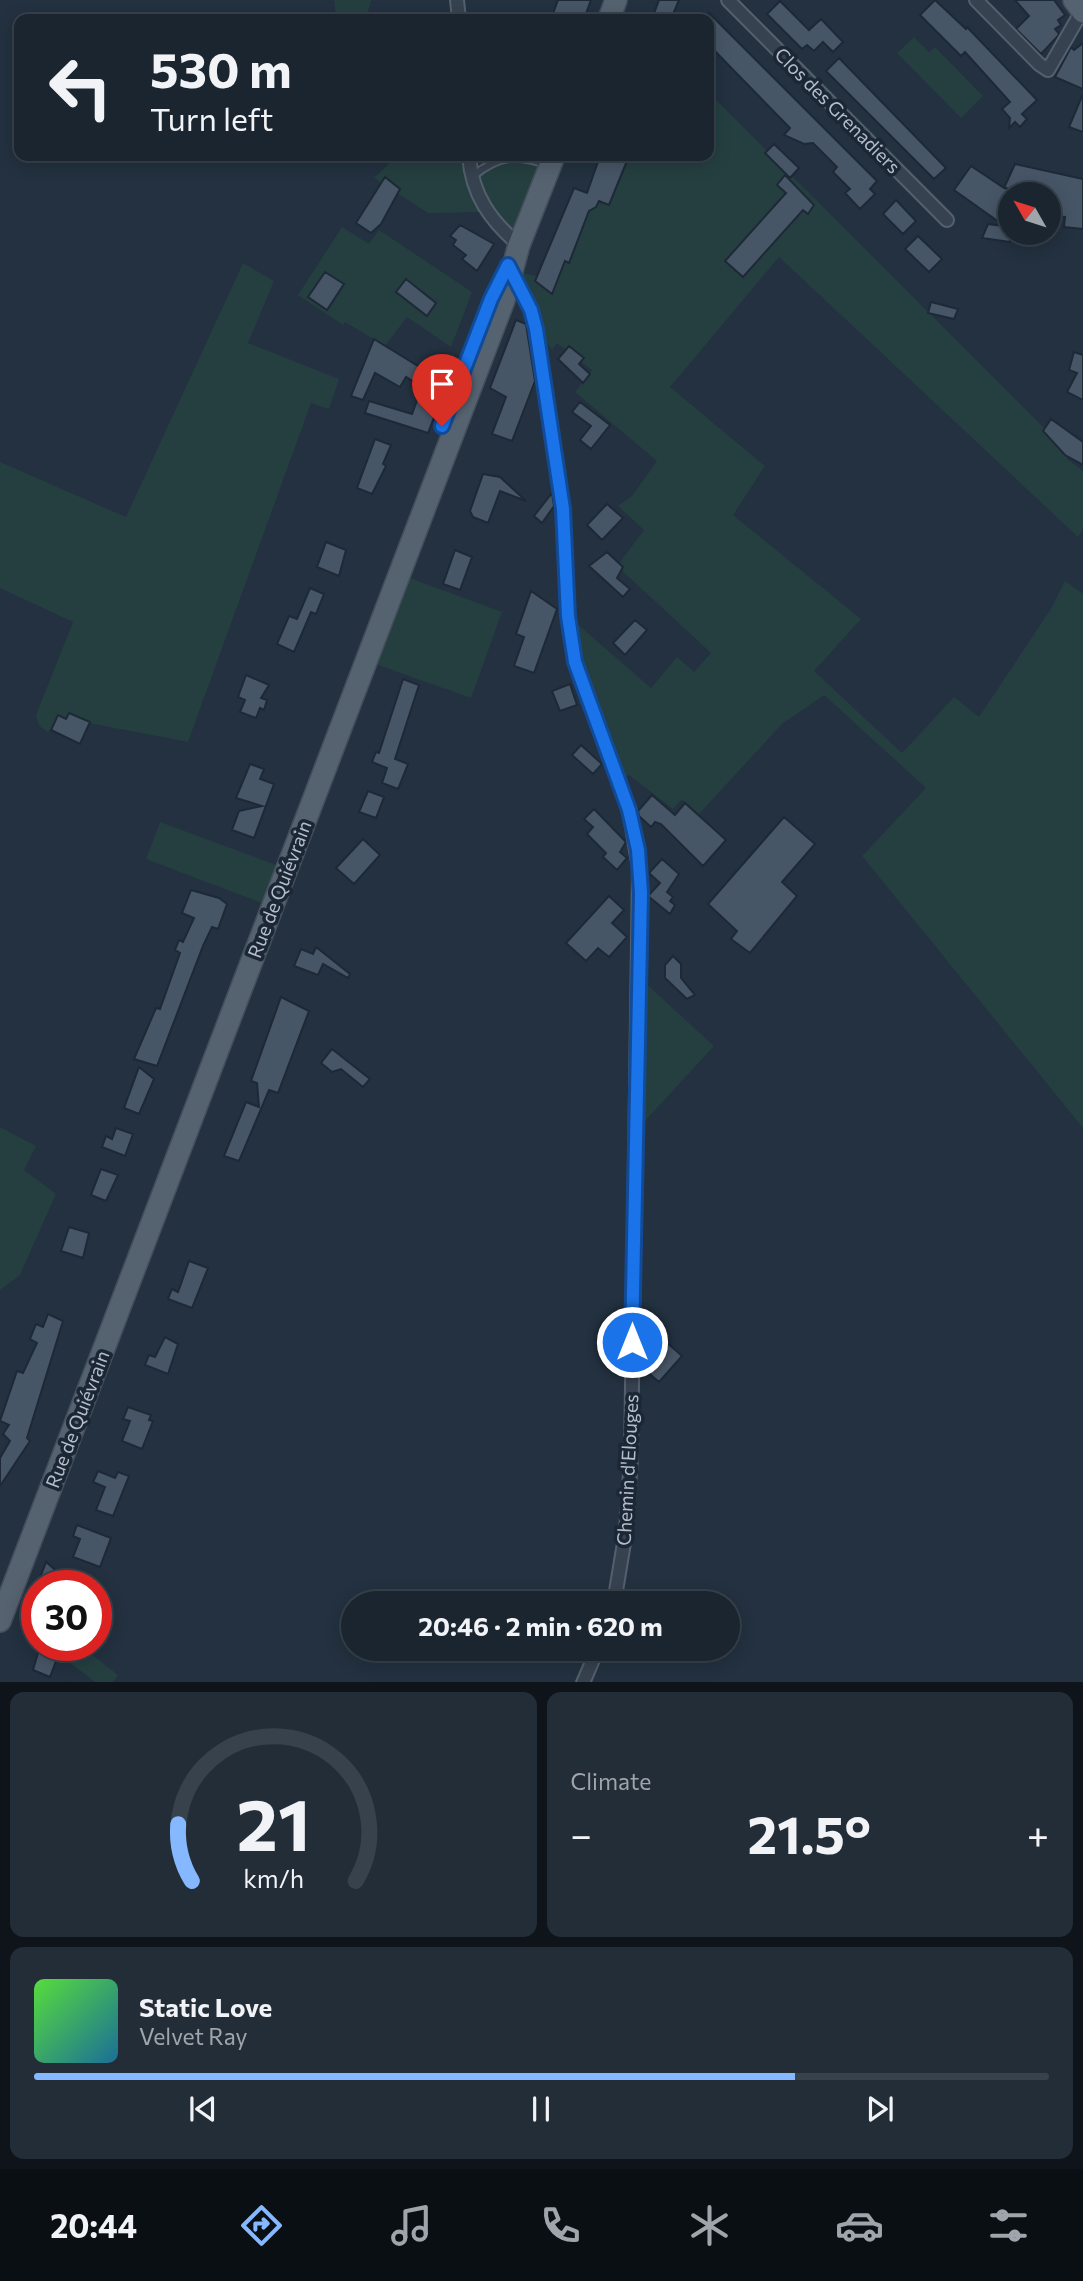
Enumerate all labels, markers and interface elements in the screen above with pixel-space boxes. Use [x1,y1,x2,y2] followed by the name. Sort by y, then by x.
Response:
[150,38,292,98] text: 530 m
[35,42,126,133] icon: left
[770,42,906,178] street label: Clos des Grenadiers
[150,98,274,138] text: Turn left
[998,182,1060,245] north arrow
[998,182,1061,245] map controls
[412,354,472,426] pin
[423,365,461,403] icon: arrive
[242,817,316,961] street label: Rue de Quiévrain
[595,1305,669,1379] position arrow
[40,1347,114,1491] street label: Rue de Quiévrain
[612,1394,642,1546] street label: Chemin d'Elouges
[21,1570,112,1661] speed limit sign: 30
[418,1610,663,1641] text: 20:46 · 2 min · 620 m
[571,1767,652,1795] text: Climate
[236,1777,310,1866] text: 21
[748,1801,871,1865] text: 21.5°
[571,1810,592,1857] text: −
[1027,1810,1049,1857] text: +
[243,1862,304,1892] text: km/h
[139,1991,272,2022] text: Static Love
[139,2022,247,2050] text: Velvet Ray
[184,2090,222,2128] icon: previous
[522,2090,560,2128] icon: pause
[861,2090,899,2128] icon: next
[237,2201,286,2250] icon: directions
[387,2201,436,2250] icon: music
[536,2201,585,2250] icon: phone
[685,2201,734,2250] icon: climate
[835,2201,884,2250] icon: car
[984,2201,1033,2250] icon: filters
[50,2205,137,2245] text: 20:44

